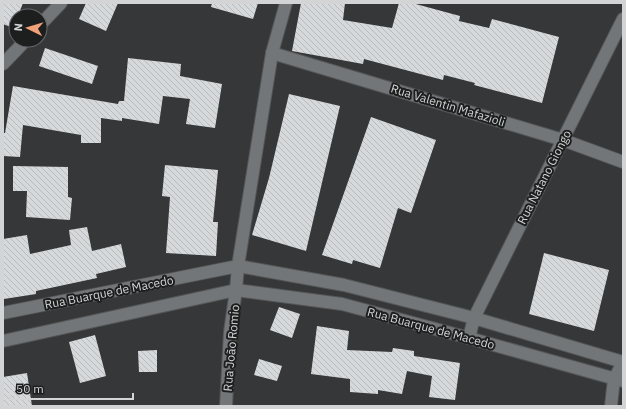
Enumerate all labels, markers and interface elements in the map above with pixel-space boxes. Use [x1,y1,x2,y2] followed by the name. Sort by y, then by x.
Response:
[8,8,48,48] north arrow
[11,23,25,32] text: N
[389,80,507,130] street label: Rua Valentin Mafazioli
[514,127,574,227] street label: Rua Natano Giongo
[43,272,175,312] street label: Rua Buarque de Macedo
[220,304,242,392] street label: Rua João Romio
[366,304,497,352] street label: Rua Buarque de Macedo
[10,375,133,401] scale bar
[16,381,44,396] text: 50 m

